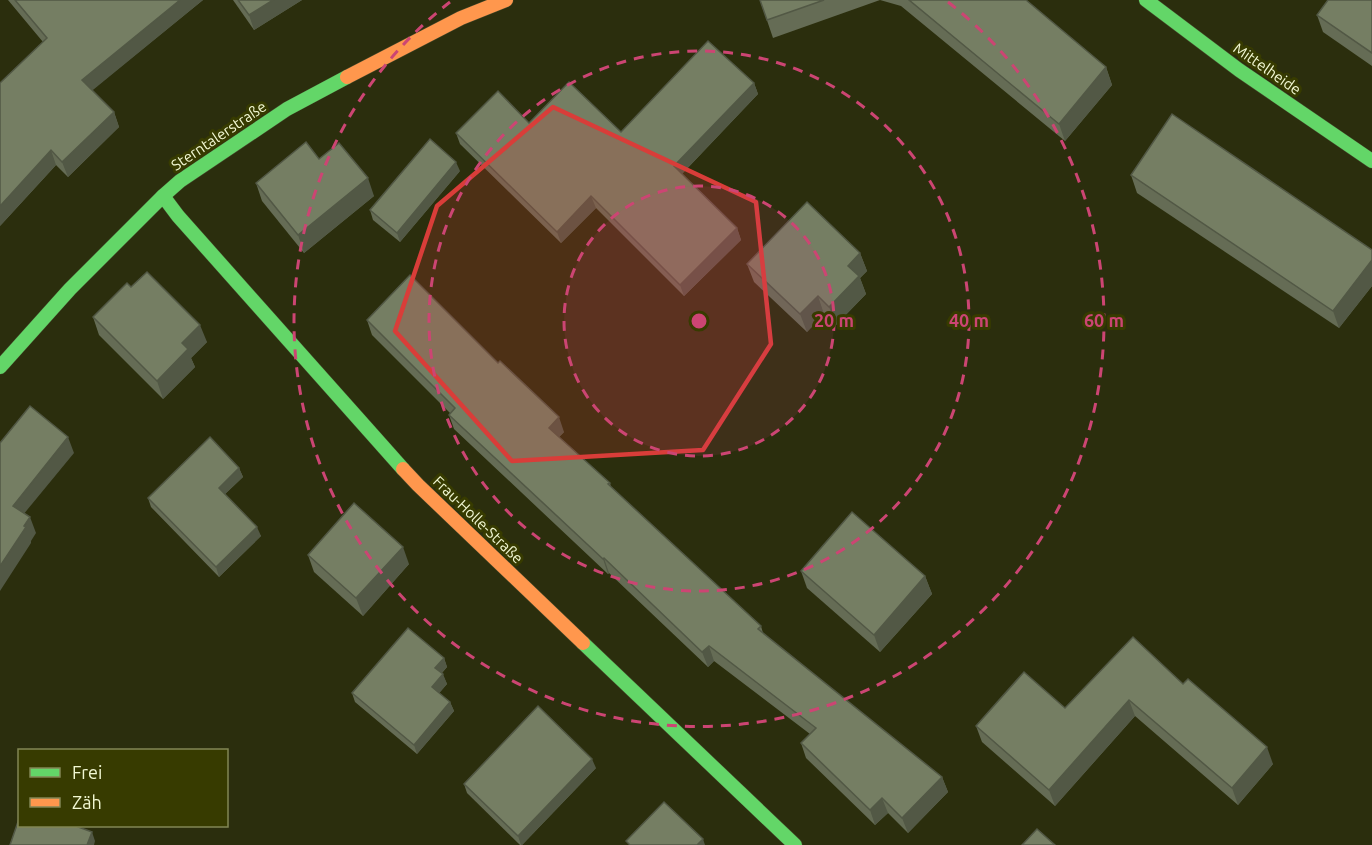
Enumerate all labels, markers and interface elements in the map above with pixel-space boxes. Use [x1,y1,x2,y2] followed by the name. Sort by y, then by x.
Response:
[1230,39,1304,98] street label: Mittelheide
[168,98,269,174] street label: Sterntalerstraße
[814,310,854,330] text: 20 m
[949,310,989,330] text: 40 m
[1084,310,1124,330] text: 60 m
[689,311,709,331] centre of rings
[430,473,527,567] street label: Frau-Holle-Straße
[18,749,228,827] legend
[72,762,102,782] text: Frei
[72,792,102,812] text: Zäh

